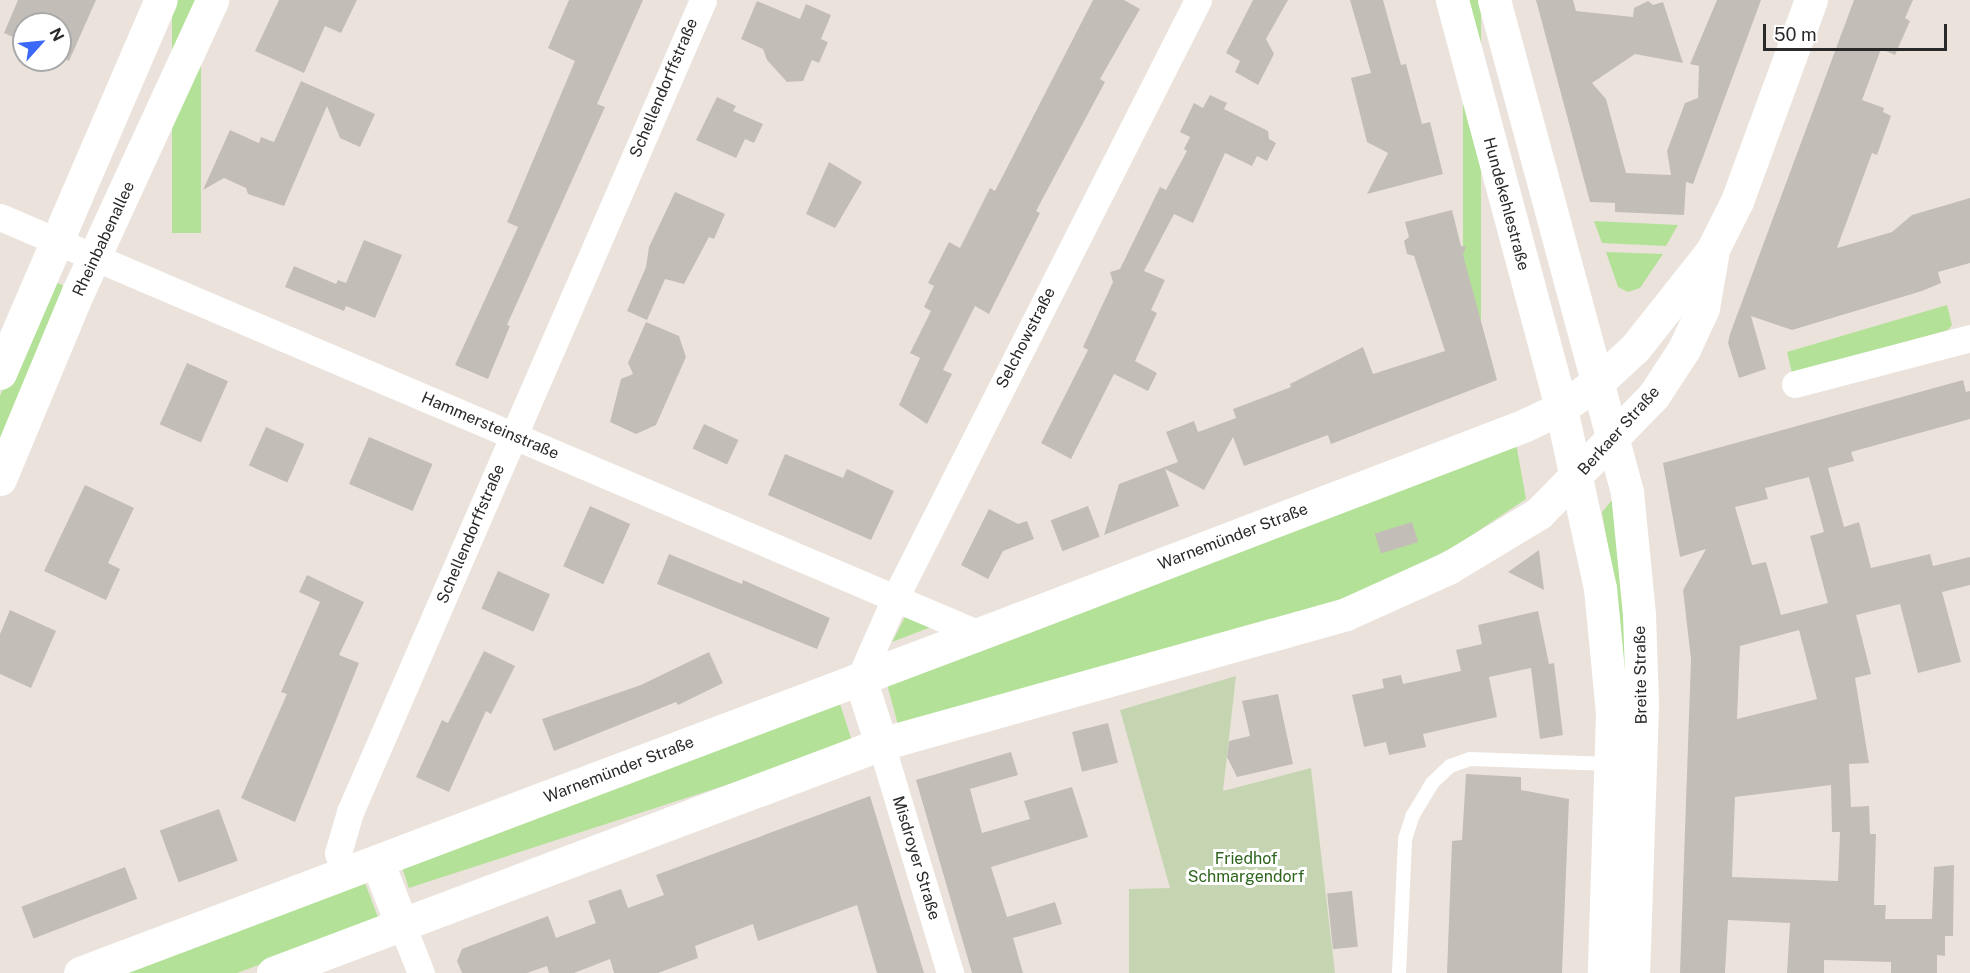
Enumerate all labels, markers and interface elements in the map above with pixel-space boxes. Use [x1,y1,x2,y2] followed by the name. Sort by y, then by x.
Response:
[12,12,72,72] north arrow
[1766,12,1950,50] scale bar
[626,15,702,161] street label: Schellendorffstraße
[1774,24,1817,45] text: 50 m
[45,25,68,44] text: N
[1479,135,1533,273] street label: Hundekehlestraße
[69,179,139,299] street label: Rheinbabenallee
[992,284,1060,392] street label: Selchowstraße
[1574,383,1664,479] street label: Berkaer Straße
[418,388,562,464] street label: Hammersteinstraße
[433,461,509,607] street label: Schellendorffstraße
[1155,500,1311,574] street label: Warnemünder Straße
[1631,625,1651,725] street label: Breite Straße
[541,733,697,807] street label: Warnemünder Straße
[888,794,944,922] street label: Misdroyer Straße
[1188,849,1304,887] park label: Friedhof Schmargendorf

